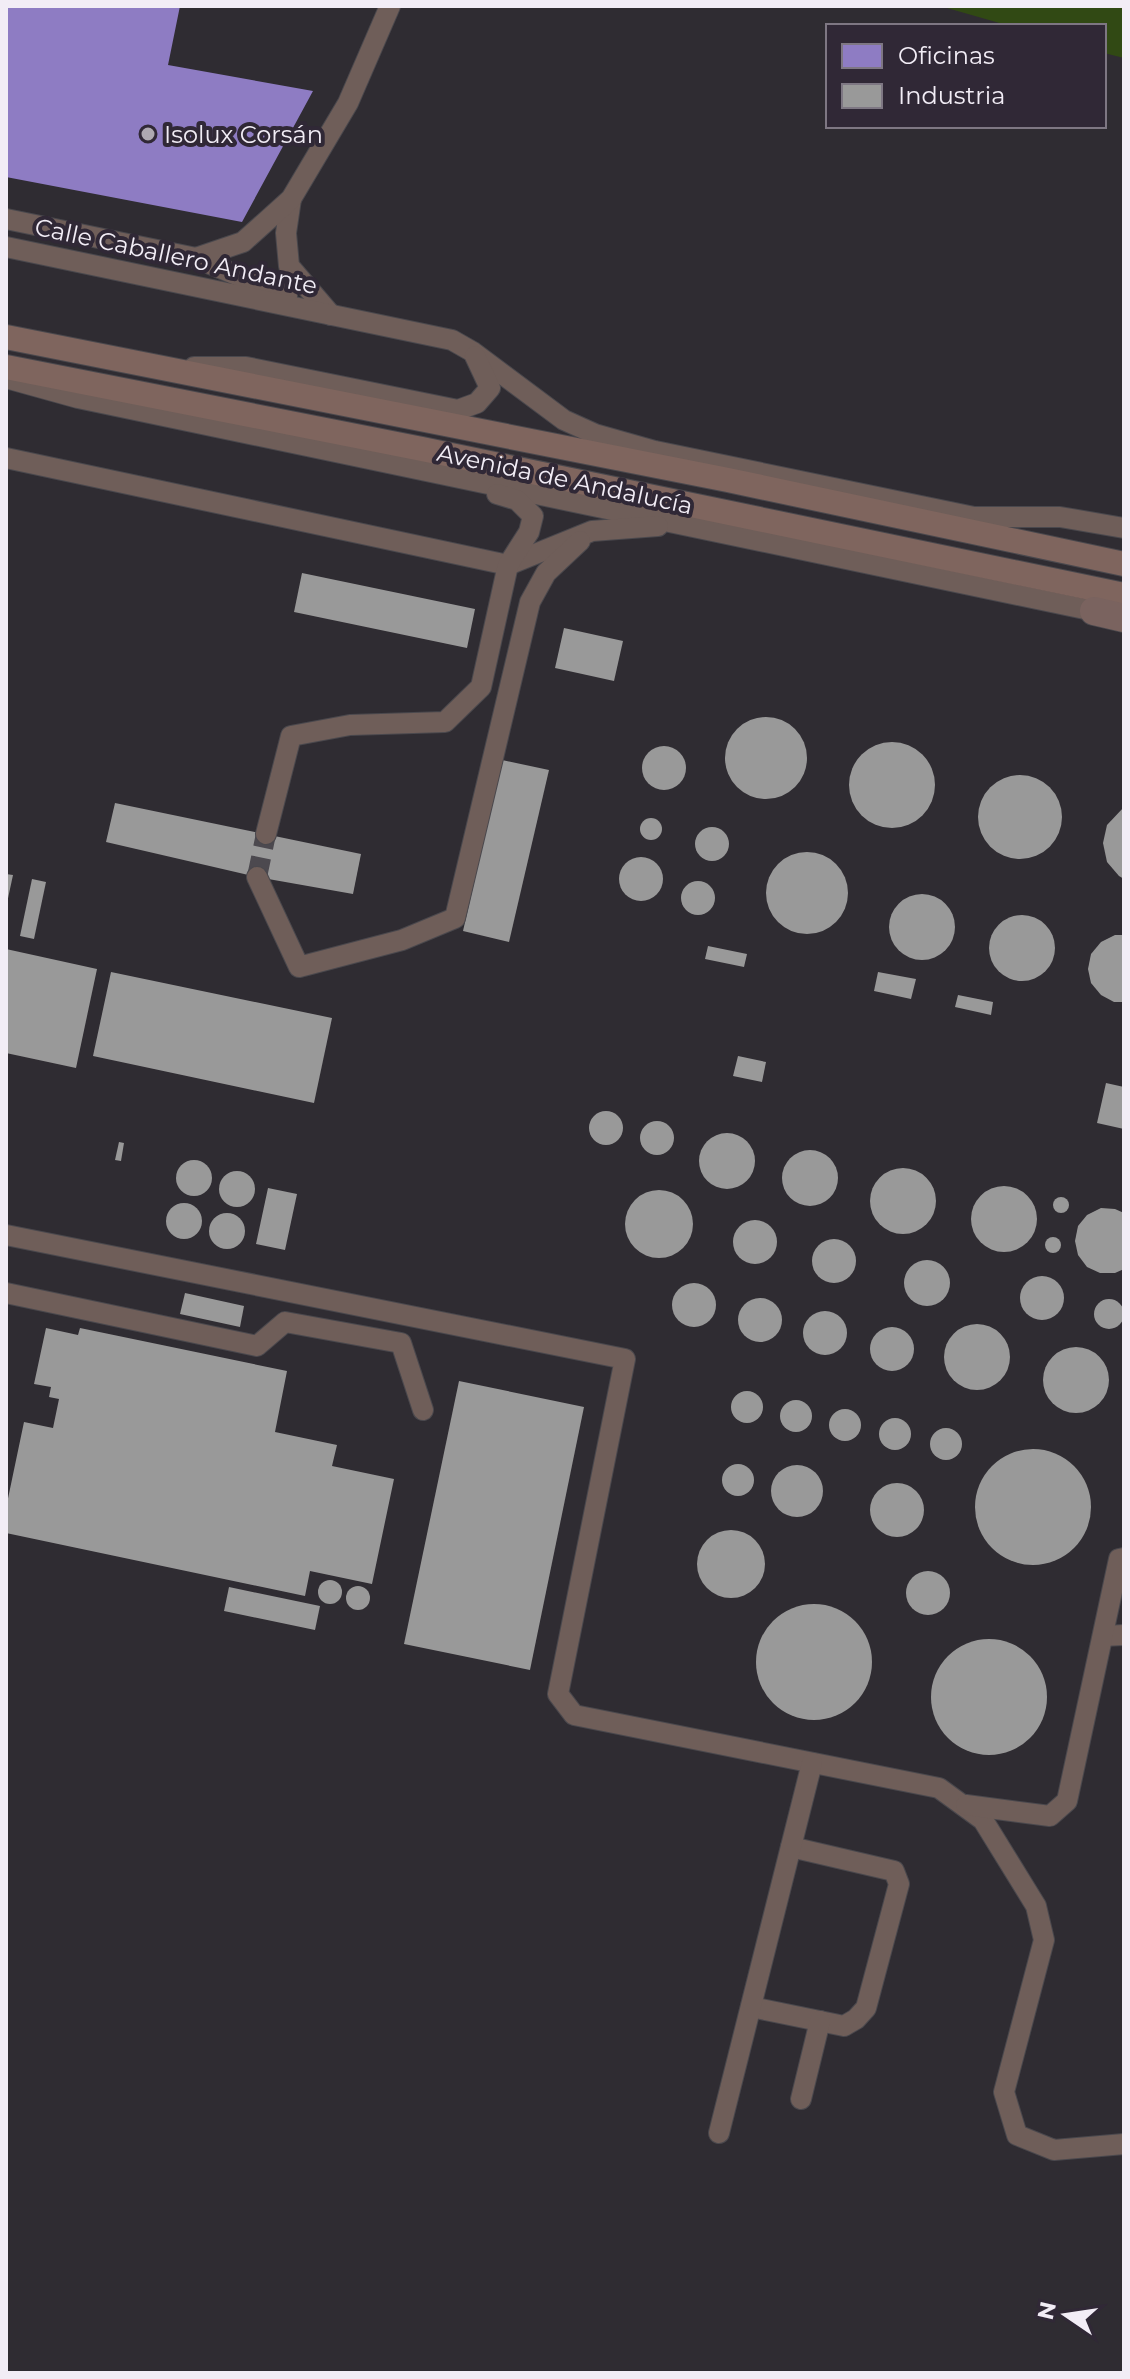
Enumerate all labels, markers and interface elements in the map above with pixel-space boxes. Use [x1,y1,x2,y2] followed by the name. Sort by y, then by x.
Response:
[826,24,1106,128] legend
[898,41,995,70] text: Oficinas
[898,81,1005,110] text: Industria
[164,120,323,149] place label: Isolux Corsán
[139,125,157,143] marker: Isolux Corsán
[32,212,320,300] street label: Calle Caballero Andante
[435,438,695,520] street label: Avenida de Andalucía
[1026,2275,1106,2355] north arrow
[1032,2299,1062,2322] text: N

